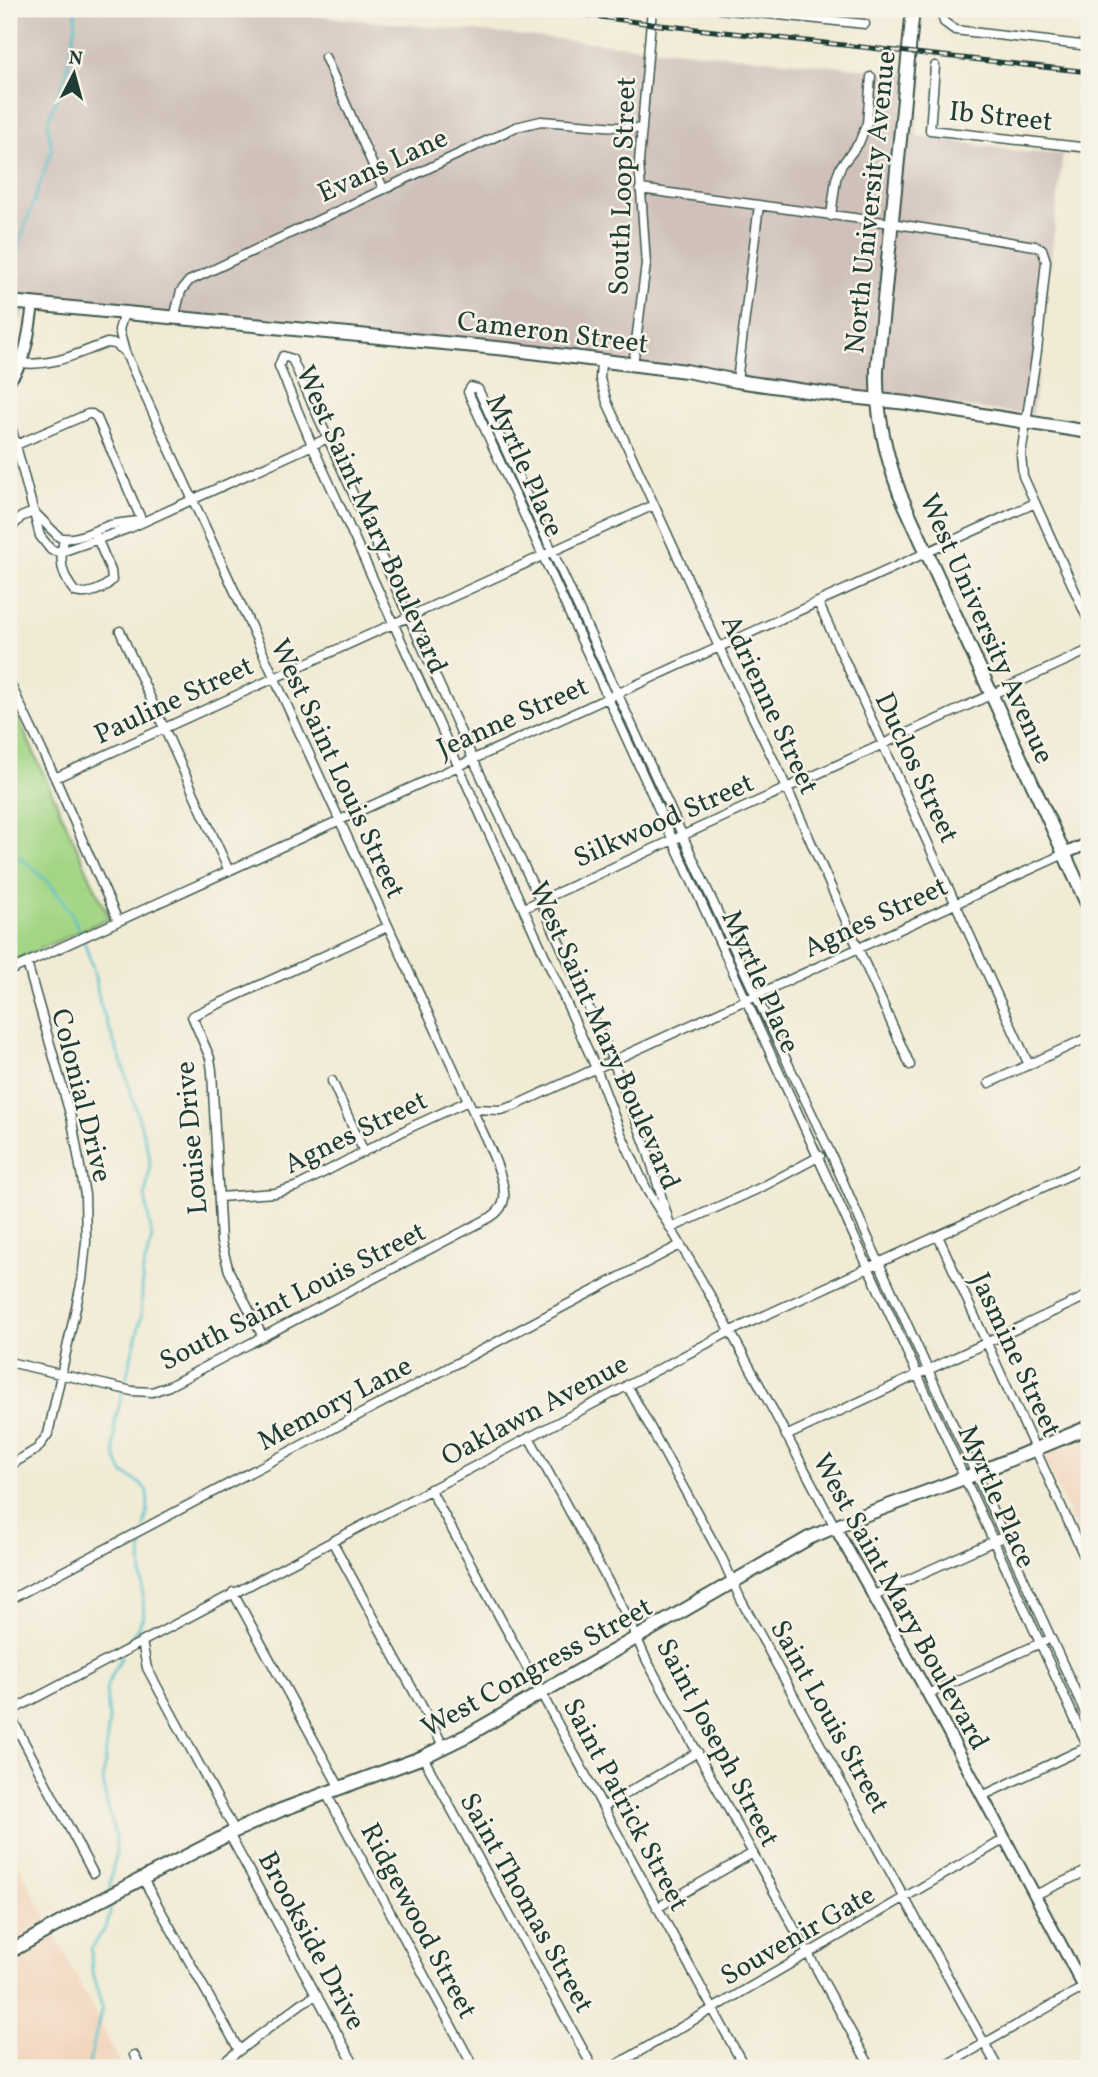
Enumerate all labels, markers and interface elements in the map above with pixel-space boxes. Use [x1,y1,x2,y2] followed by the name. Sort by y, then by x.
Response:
[38,38,108,108] north arrow
[67,45,84,73] text: N
[836,49,907,356] street label: North University Avenue
[600,76,647,296] street label: South Loop Street
[947,93,1055,142] street label: Ib Street
[312,119,454,213] street label: Evans Lane
[455,302,651,365] street label: Cameron Street
[285,360,456,680] street label: West Saint Mary Boulevard
[475,388,573,544] street label: Myrtle Place
[909,488,1063,770] street label: West University Avenue
[710,609,827,801] street label: Adrienne Street
[259,633,414,905] street label: West Saint Louis Street
[88,647,260,755] street label: Pauline Street
[431,667,595,769] street label: Jeanne Street
[864,686,968,850] street label: Duclos Street
[568,764,760,878] street label: Silkwood Street
[798,868,955,969] street label: Agnes Street
[518,876,689,1196] street label: West Saint Mary Boulevard
[711,904,809,1060] street label: Myrtle Place
[40,1005,121,1186] street label: Colonial Drive
[166,1059,219,1216] street label: Louise Drive
[278,1082,434,1185] street label: Agnes Street
[153,1213,433,1381] street label: South Saint Louis Street
[960,1266,1070,1444] street label: Jasmine Street
[435,1345,636,1477] street label: Oaklawn Avenue
[251,1347,419,1461] street label: Memory Lane
[947,1419,1045,1575] street label: Myrtle Place
[802,1447,998,1758] street label: West Saint Mary Boulevard
[415,1588,660,1748] street label: West Congress Street
[759,1613,898,1821] street label: Saint Louis Street
[645,1632,788,1854] street label: Saint Joseph Street
[552,1692,697,1918] street label: Saint Patrick Street
[449,1786,603,2020] street label: Saint Thomas Street
[350,1816,486,2026] street label: Ridgewood Street
[247,1845,374,2037] street label: Brookside Drive
[714,1876,883,1996] street label: Souvenir Gate

